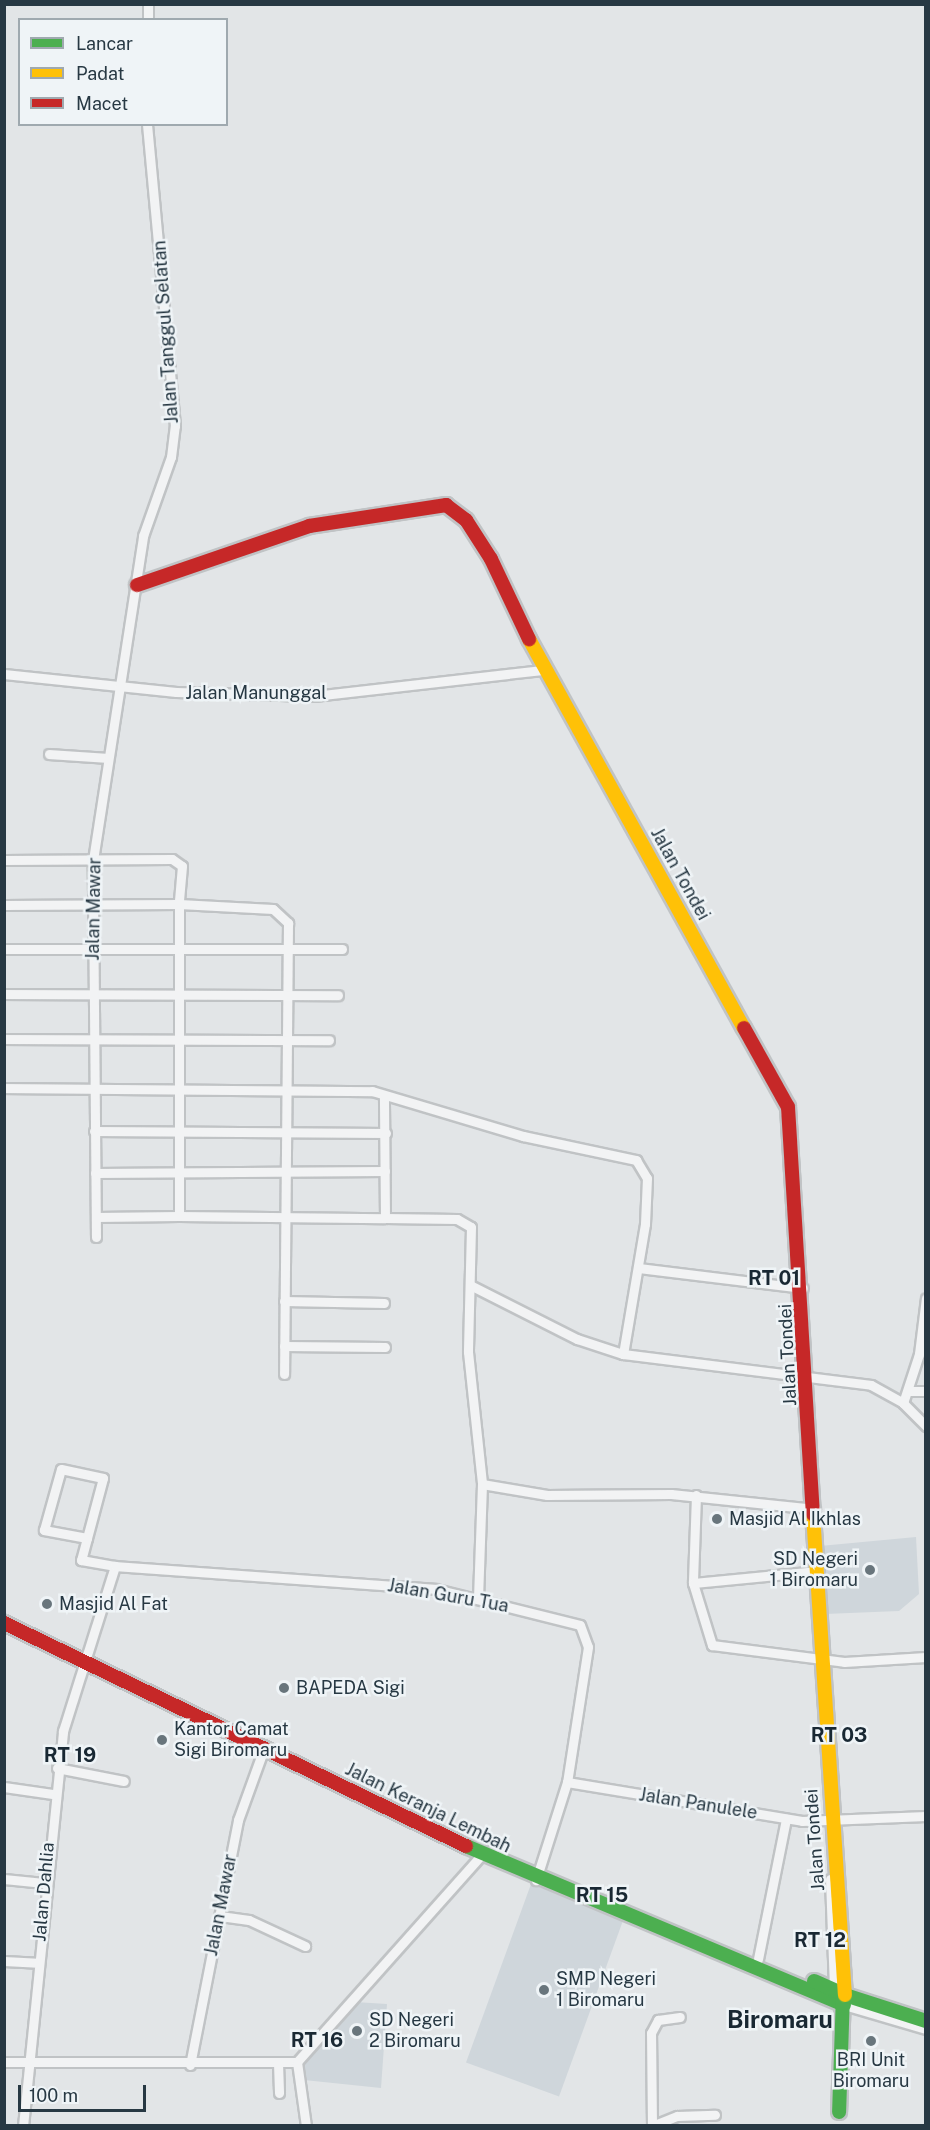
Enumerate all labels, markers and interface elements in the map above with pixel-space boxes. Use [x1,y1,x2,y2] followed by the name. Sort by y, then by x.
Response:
[18,18,228,126] legend
[76,33,133,54] text: Lancar
[76,63,125,84] text: Padat
[76,93,128,114] text: Macet
[149,240,183,424] street label: Jalan Tanggul Selatan
[185,682,327,704] street label: Jalan Manunggal
[646,824,714,924] street label: Jalan Tondei
[82,857,106,961] street label: Jalan Mawar
[748,1266,800,1290] district label: RT 01
[775,1303,801,1407] street label: Jalan Tondei
[729,1508,861,1530] place label: Masjid Al Ikhlas
[710,1512,724,1526] marker: Masjid Al Ikhlas
[770,1549,858,1592] place label: SD Negeri 1 Biromaru
[863,1563,877,1577] marker: SD Negeri 1 Biromaru
[386,1575,510,1617] street label: Jalan Guru Tua
[59,1593,168,1615] place label: Masjid Al Fat
[40,1597,54,1611] marker: Masjid Al Fat
[296,1677,405,1699] place label: BAPEDA Sigi
[277,1681,291,1695] marker: BAPEDA Sigi
[174,1719,289,1762] place label: Kantor Camat Sigi Biromaru
[811,1723,867,1747] district label: RT 03
[155,1733,169,1747] marker: Kantor Camat Sigi Biromaru
[44,1743,96,1767] district label: RT 19
[342,1758,514,1858] street label: Jalan Keranja Lembah
[637,1784,759,1824] street label: Jalan Panulele
[801,1788,829,1892] street label: Jalan Tondei
[29,1841,59,1943] street label: Jalan Dahlia
[201,1852,241,1958] street label: Jalan Mawar
[576,1883,628,1907] district label: RT 15
[794,1928,846,1952] district label: RT 12
[556,1969,656,2012] place label: SMP Negeri 1 Biromaru
[537,1983,551,1997] marker: SMP Negeri 1 Biromaru
[727,2006,833,2034] district label: Biromaru
[369,2010,461,2052] place label: SD Negeri 2 Biromaru
[350,2024,364,2038] marker: SD Negeri 2 Biromaru
[291,2028,343,2052] district label: RT 16
[864,2034,878,2048] marker: BRI Unit Biromaru
[833,2050,909,2092] place label: BRI Unit Biromaru
[21,2073,148,2111] scale bar
[29,2085,78,2106] text: 100 m

